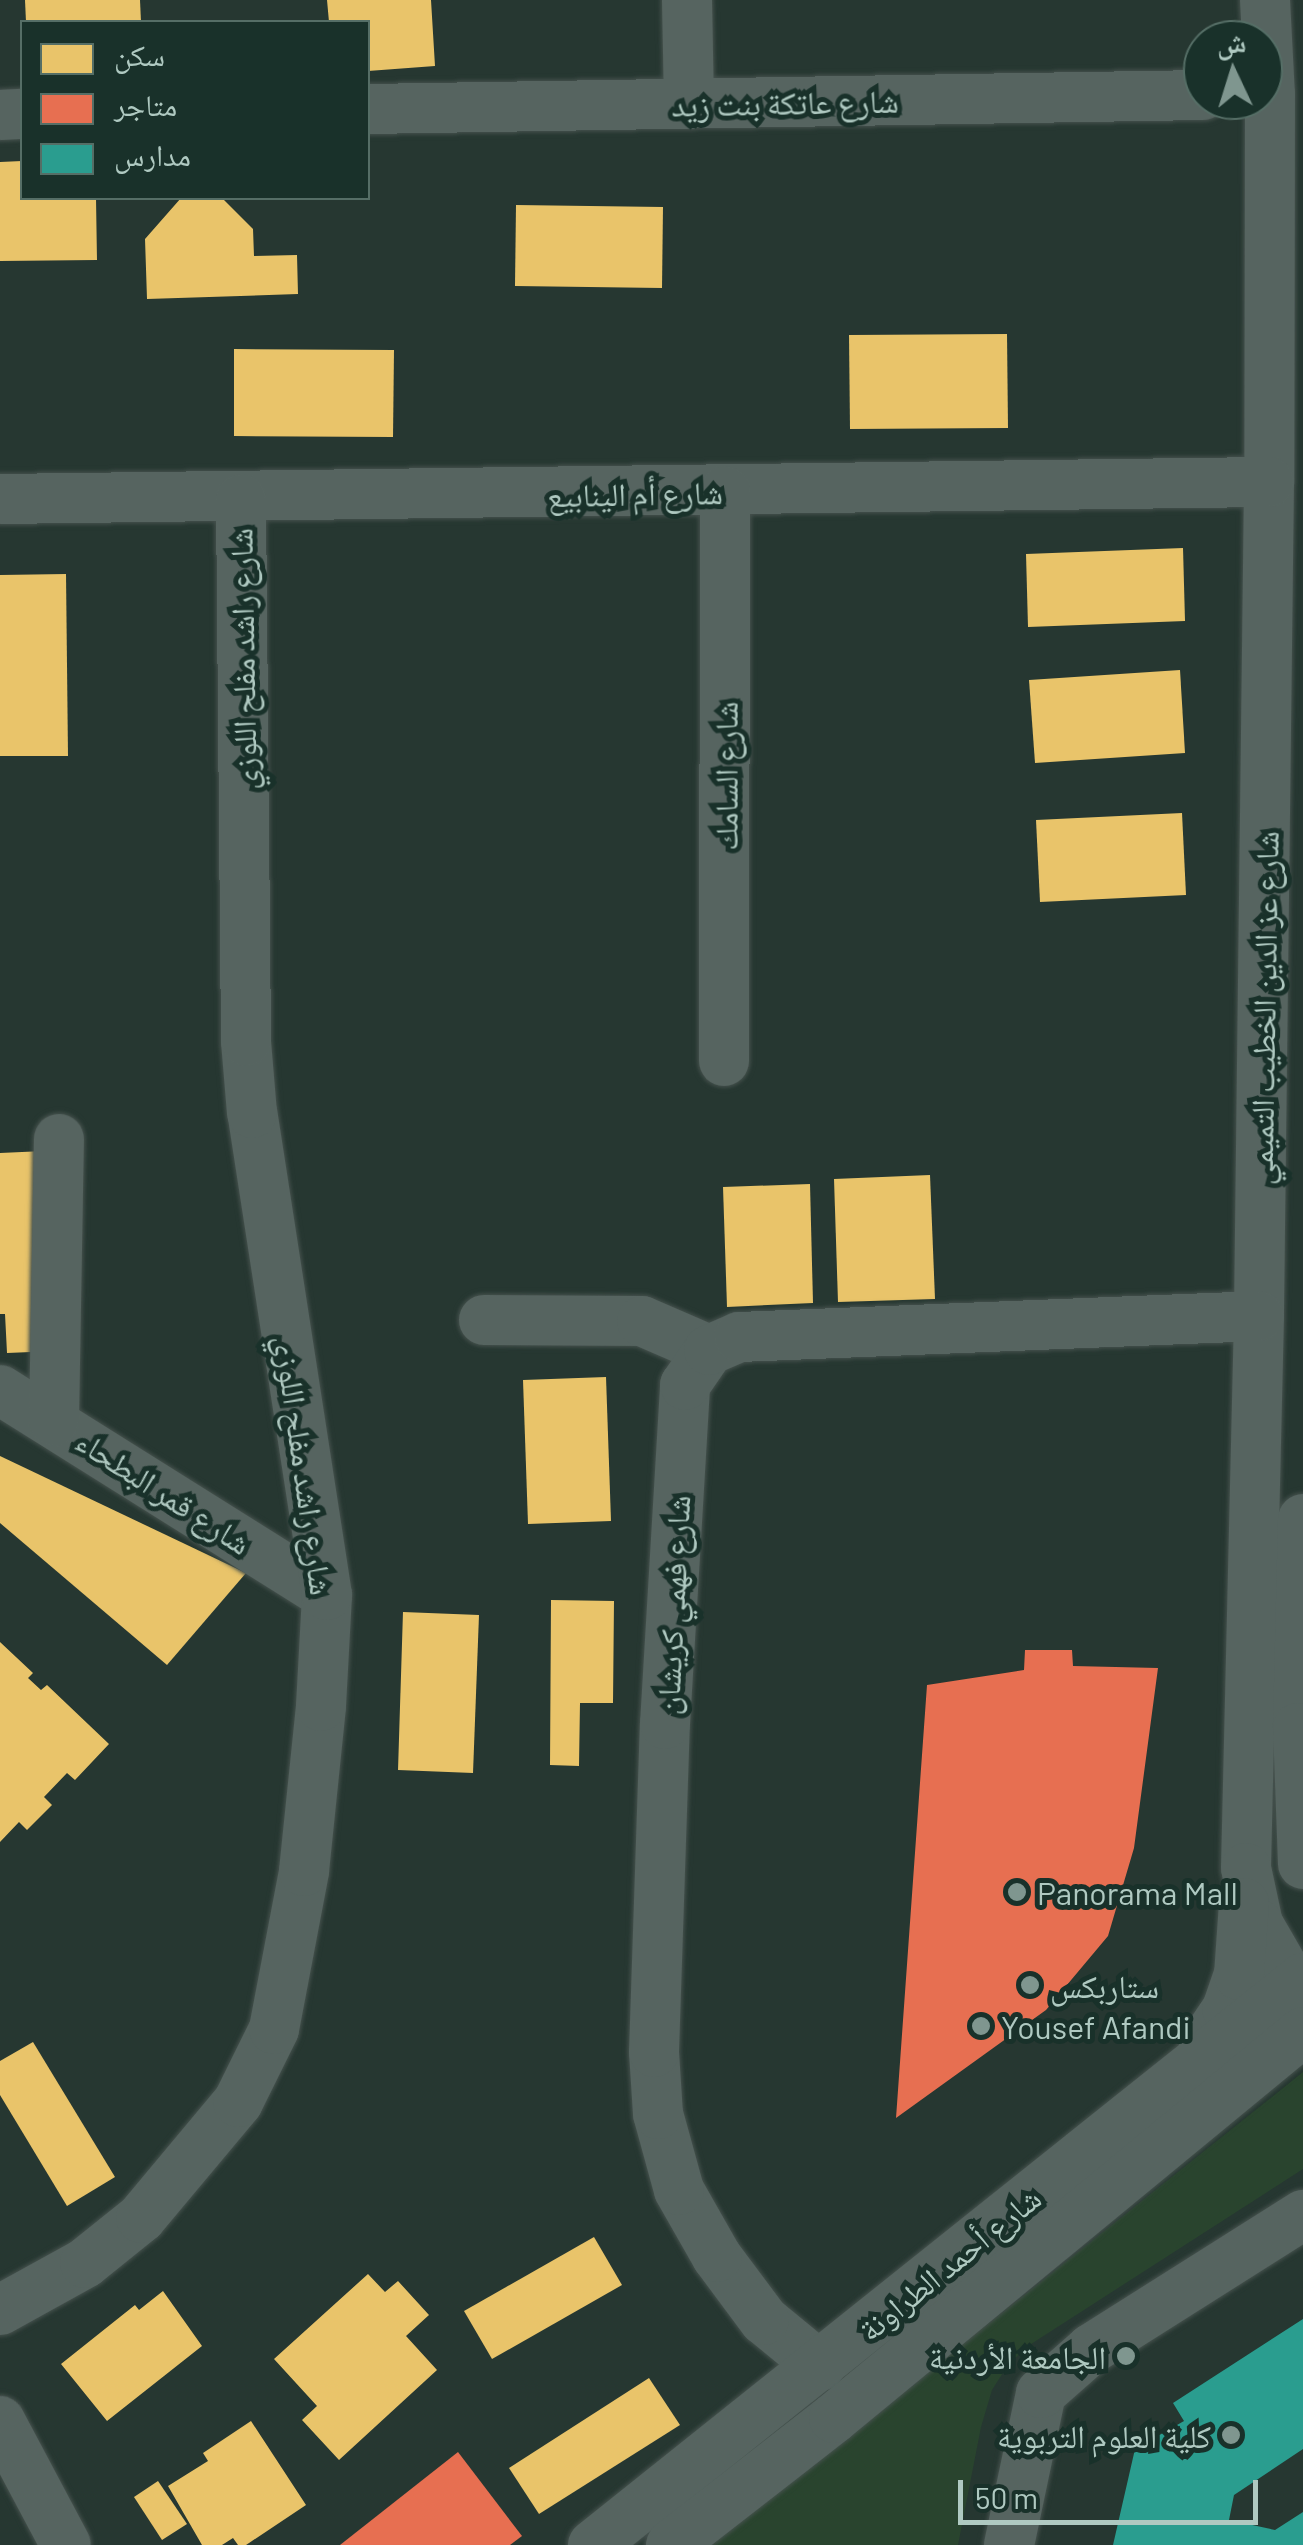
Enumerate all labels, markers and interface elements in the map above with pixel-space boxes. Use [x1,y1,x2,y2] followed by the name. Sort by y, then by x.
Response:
[20,20,370,200] legend
[1183,20,1283,120] north arrow
[1215,24,1247,60] text: ش
[114,36,165,72] text: سكن
[671,81,899,123] street label: شارع عاتكة بنت زيد
[114,86,177,122] text: متاجر
[114,136,191,172] text: مدارس
[547,472,723,514] street label: شارع أم الينابيع
[221,528,263,790] street label: شارع راشد مفلح اللوزي
[706,701,744,851] street label: شارع السامك
[1241,831,1285,1185] street label: شارع عز الدين الخطيب التميمي
[268,1333,342,1597] street label: شارع راشد مفلح اللوزي
[69,1420,259,1562] street label: شارع قمر البطحاء
[647,1494,697,1716] street label: شارع فهمي كريشان
[1037,1873,1238,1911] place label: Panorama Mall
[1006,1881,1028,1903] marker: Panorama Mall
[1050,1966,1159,2004] place label: ستاربكس
[1019,1974,1041,1996] marker: ستاربكس
[1001,2007,1191,2045] place label: Yousef Afandi
[970,2015,992,2037] marker: Yousef Afandi
[850,2178,1048,2348] street label: شارع أحمد الطراونة
[929,2337,1106,2375] place label: الجامعة الأردنية
[1115,2345,1137,2367] marker: الجامعة الأردنية
[997,2416,1211,2454] place label: كلية العلوم التربوية
[1220,2424,1242,2446] marker: كلية العلوم التربوية
[963,2460,1263,2522] scale bar
[975,2479,1038,2515] text: 50 m

